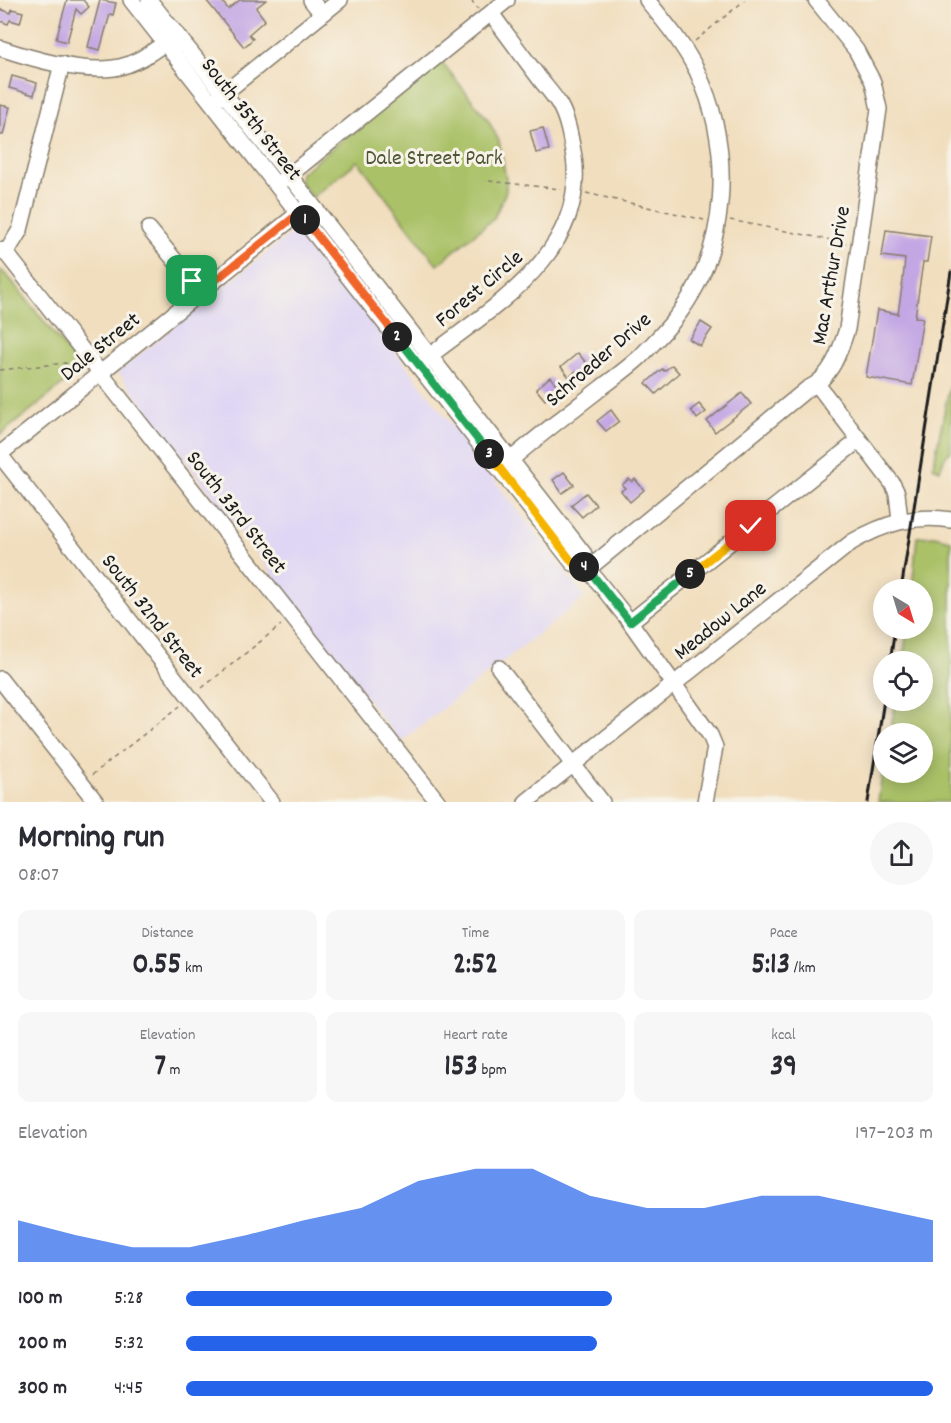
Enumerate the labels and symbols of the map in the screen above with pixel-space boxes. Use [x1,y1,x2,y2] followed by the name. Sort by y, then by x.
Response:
[192,52,308,188] street label: South 35th Street
[365,144,503,175] park label: Dale Street Park
[805,204,860,348] street label: Mac Arthur Drive
[290,205,320,235] pin: 1
[429,244,531,336] street label: Forest Circle
[166,255,217,306] pin
[54,306,148,390] street label: Dale Street
[539,306,659,416] street label: Schroeder Drive
[382,322,412,352] pin: 2
[474,439,504,469] pin: 3
[177,445,293,581] street label: South 33rd Street
[725,500,776,551] pin
[93,548,210,686] street label: South 32nd Street
[569,552,599,582] pin: 4
[675,559,705,589] pin: 5
[668,575,774,669] street label: Meadow Lane
[873,579,933,639] north arrow

